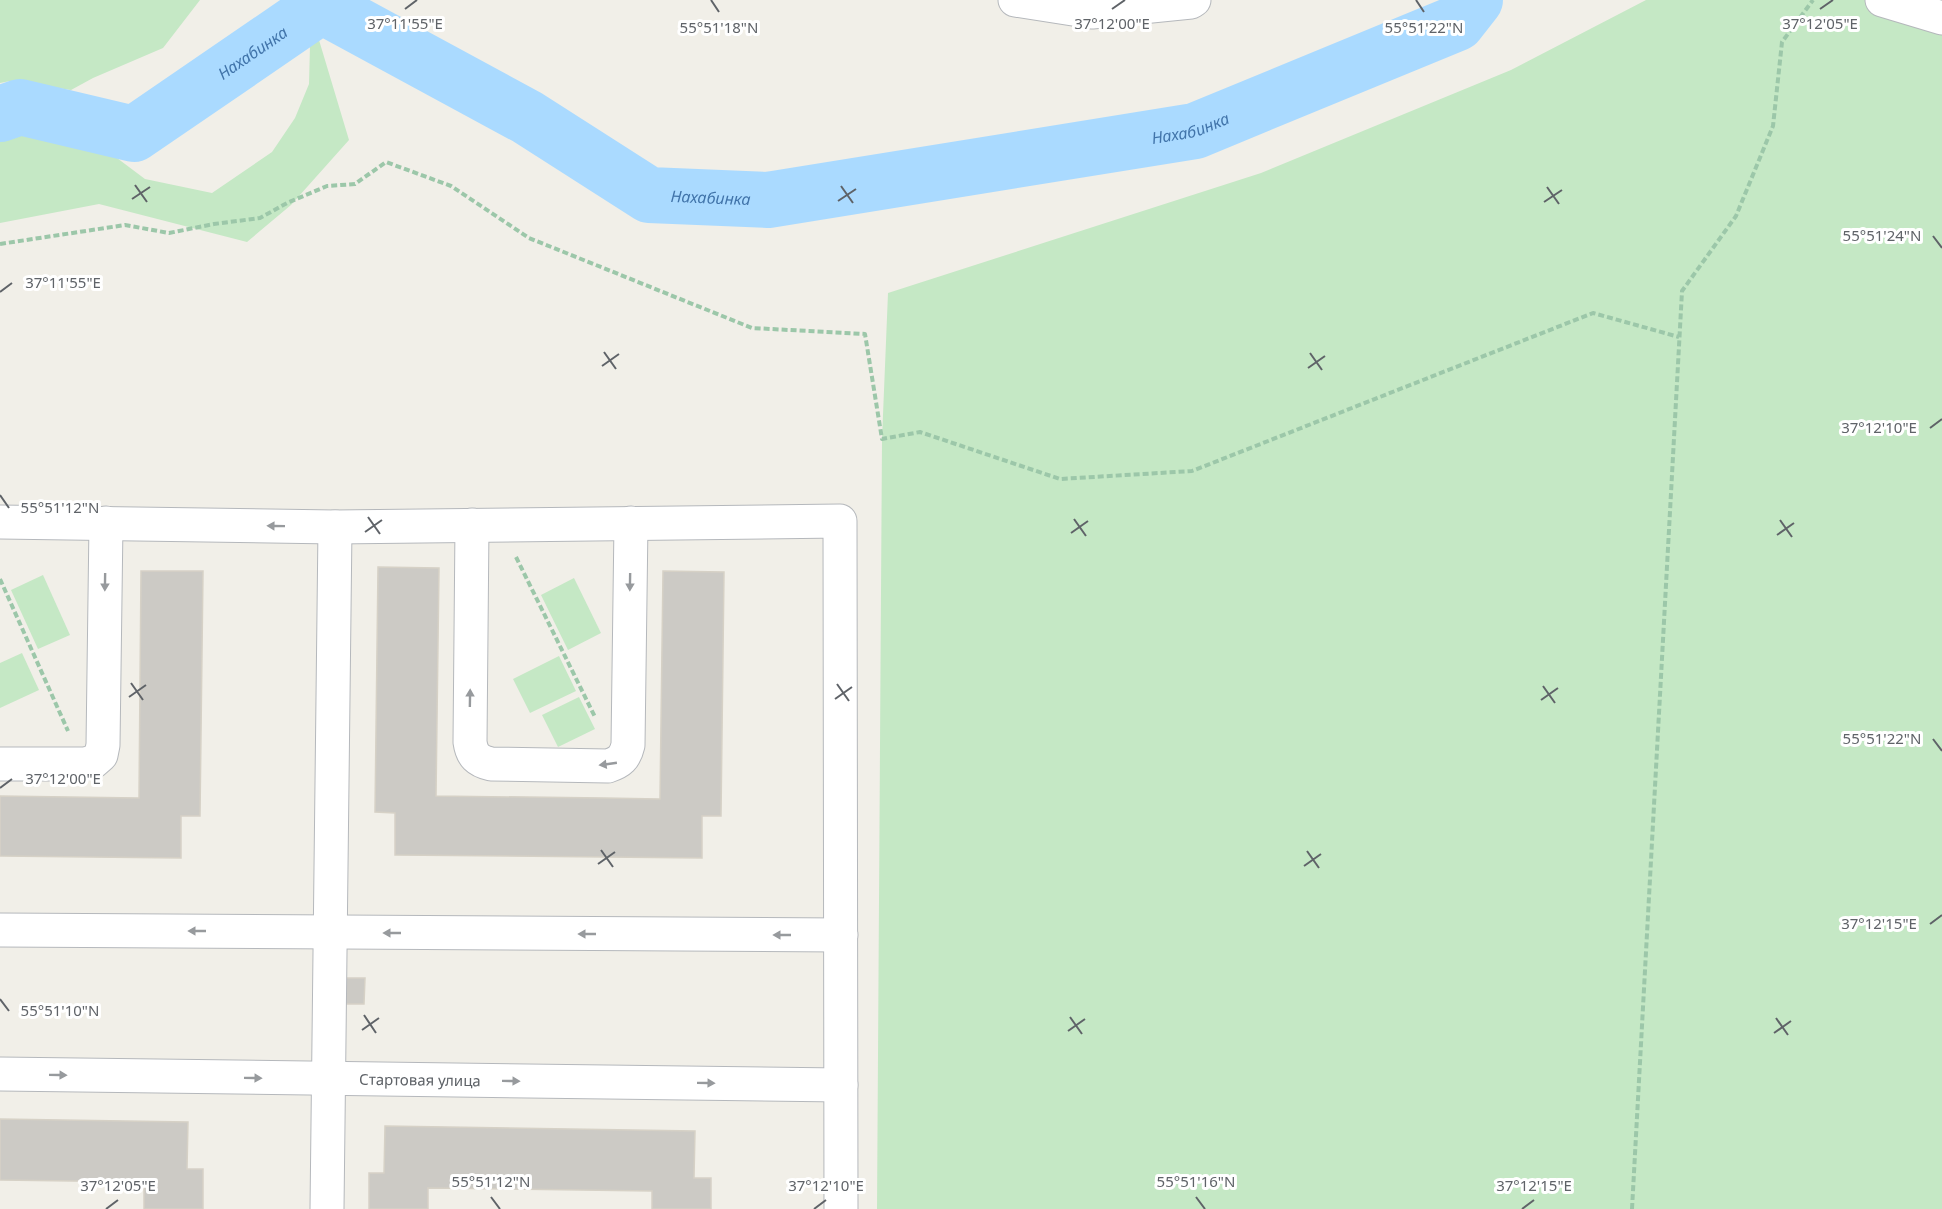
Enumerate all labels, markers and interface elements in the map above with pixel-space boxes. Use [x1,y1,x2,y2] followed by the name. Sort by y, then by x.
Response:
[367,13,443,33] text: 37°11'55"E
[1074,13,1150,33] text: 37°12'00"E
[1782,13,1858,33] text: 37°12'05"E
[680,17,758,37] text: 55°51'18"N
[1385,17,1463,37] text: 55°51'22"N
[213,21,292,84] water label: Нахабинка
[1150,107,1233,149] water label: Нахабинка
[670,185,751,210] water label: Нахабинка
[1843,225,1921,245] text: 55°51'24"N
[25,272,101,292] text: 37°11'55"E
[1841,417,1917,437] text: 37°12'10"E
[21,497,99,517] text: 55°51'12"N
[267,521,286,531] one-way arrow
[100,572,110,591] one-way arrow
[625,572,635,591] one-way arrow
[465,689,475,708] one-way arrow
[1843,728,1921,748] text: 55°51'22"N
[598,759,617,768] one-way arrow
[25,768,101,788] text: 37°12'00"E
[1841,913,1917,933] text: 37°12'15"E
[188,926,207,936] one-way arrow
[383,928,402,937] one-way arrow
[578,929,597,939] one-way arrow
[773,930,792,940] one-way arrow
[21,1000,99,1020] text: 55°51'10"N
[359,1069,481,1090] street label: Стартовая улица
[49,1070,68,1080] one-way arrow
[244,1073,263,1082] one-way arrow
[502,1076,521,1086] one-way arrow
[697,1078,716,1088] one-way arrow
[452,1171,530,1191] text: 55°51'12"N
[1157,1171,1235,1191] text: 55°51'16"N
[80,1175,156,1195] text: 37°12'05"E
[788,1175,864,1195] text: 37°12'10"E
[1496,1175,1572,1195] text: 37°12'15"E

